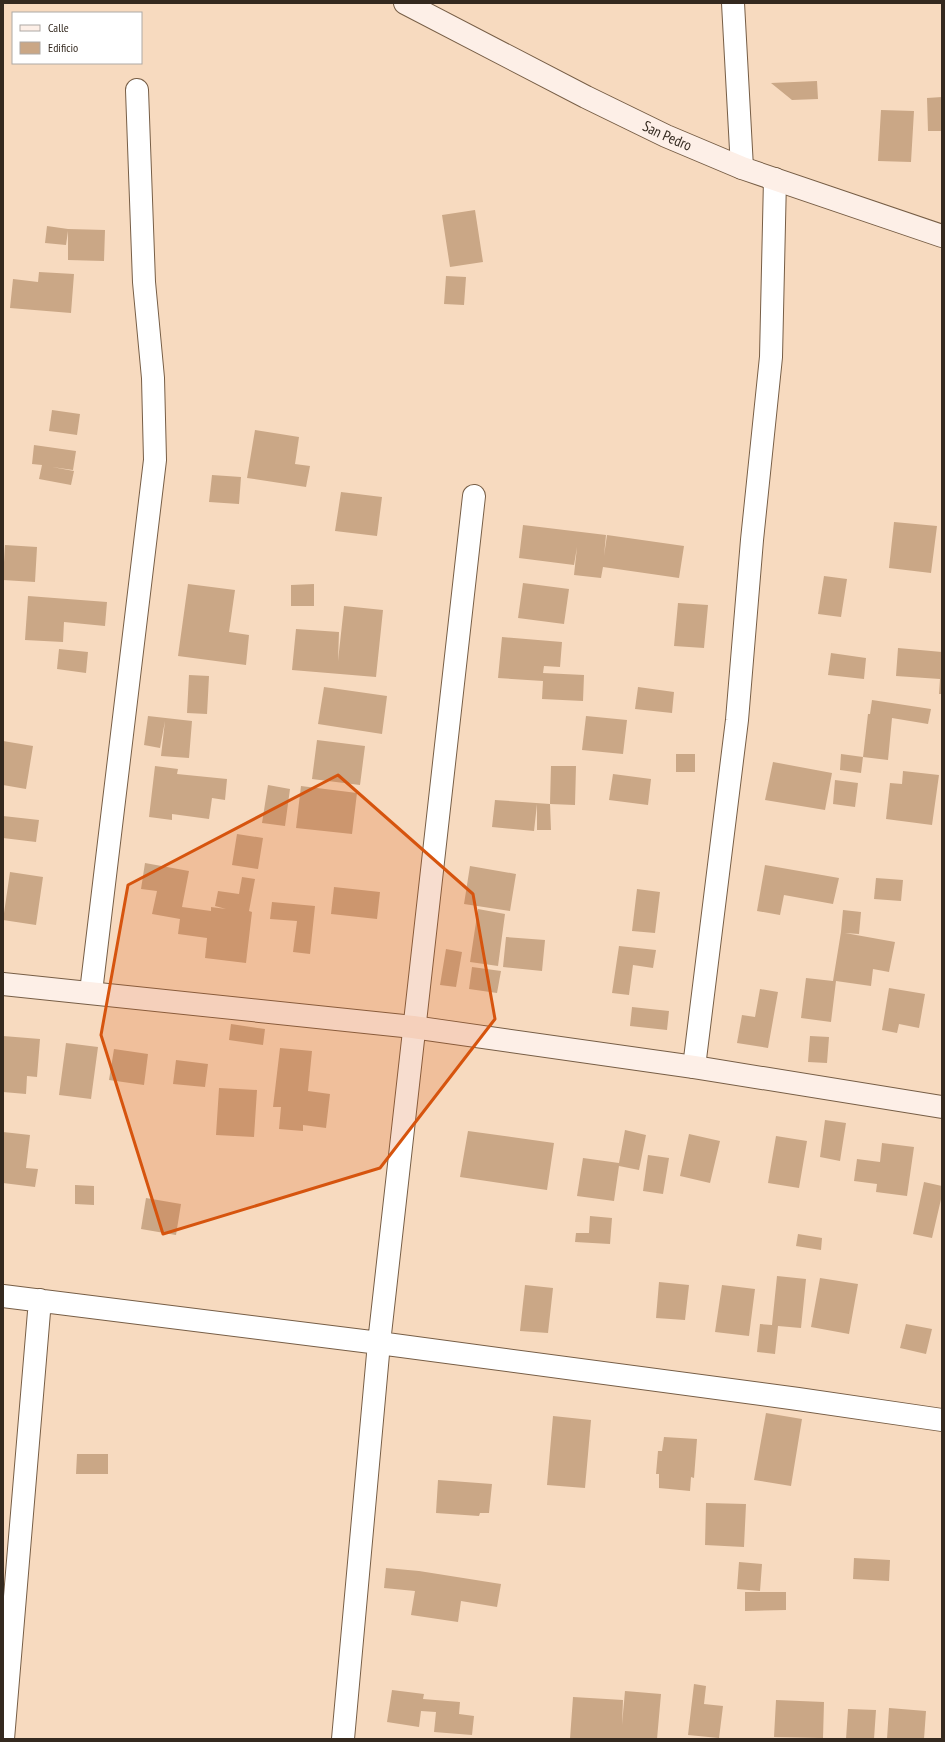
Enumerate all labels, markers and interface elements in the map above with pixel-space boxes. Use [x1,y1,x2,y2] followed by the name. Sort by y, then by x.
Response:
[12,12,142,64] legend
[48,20,69,35] text: Calle
[48,40,78,55] text: Edificio
[640,116,695,155] street label: San Pedro

